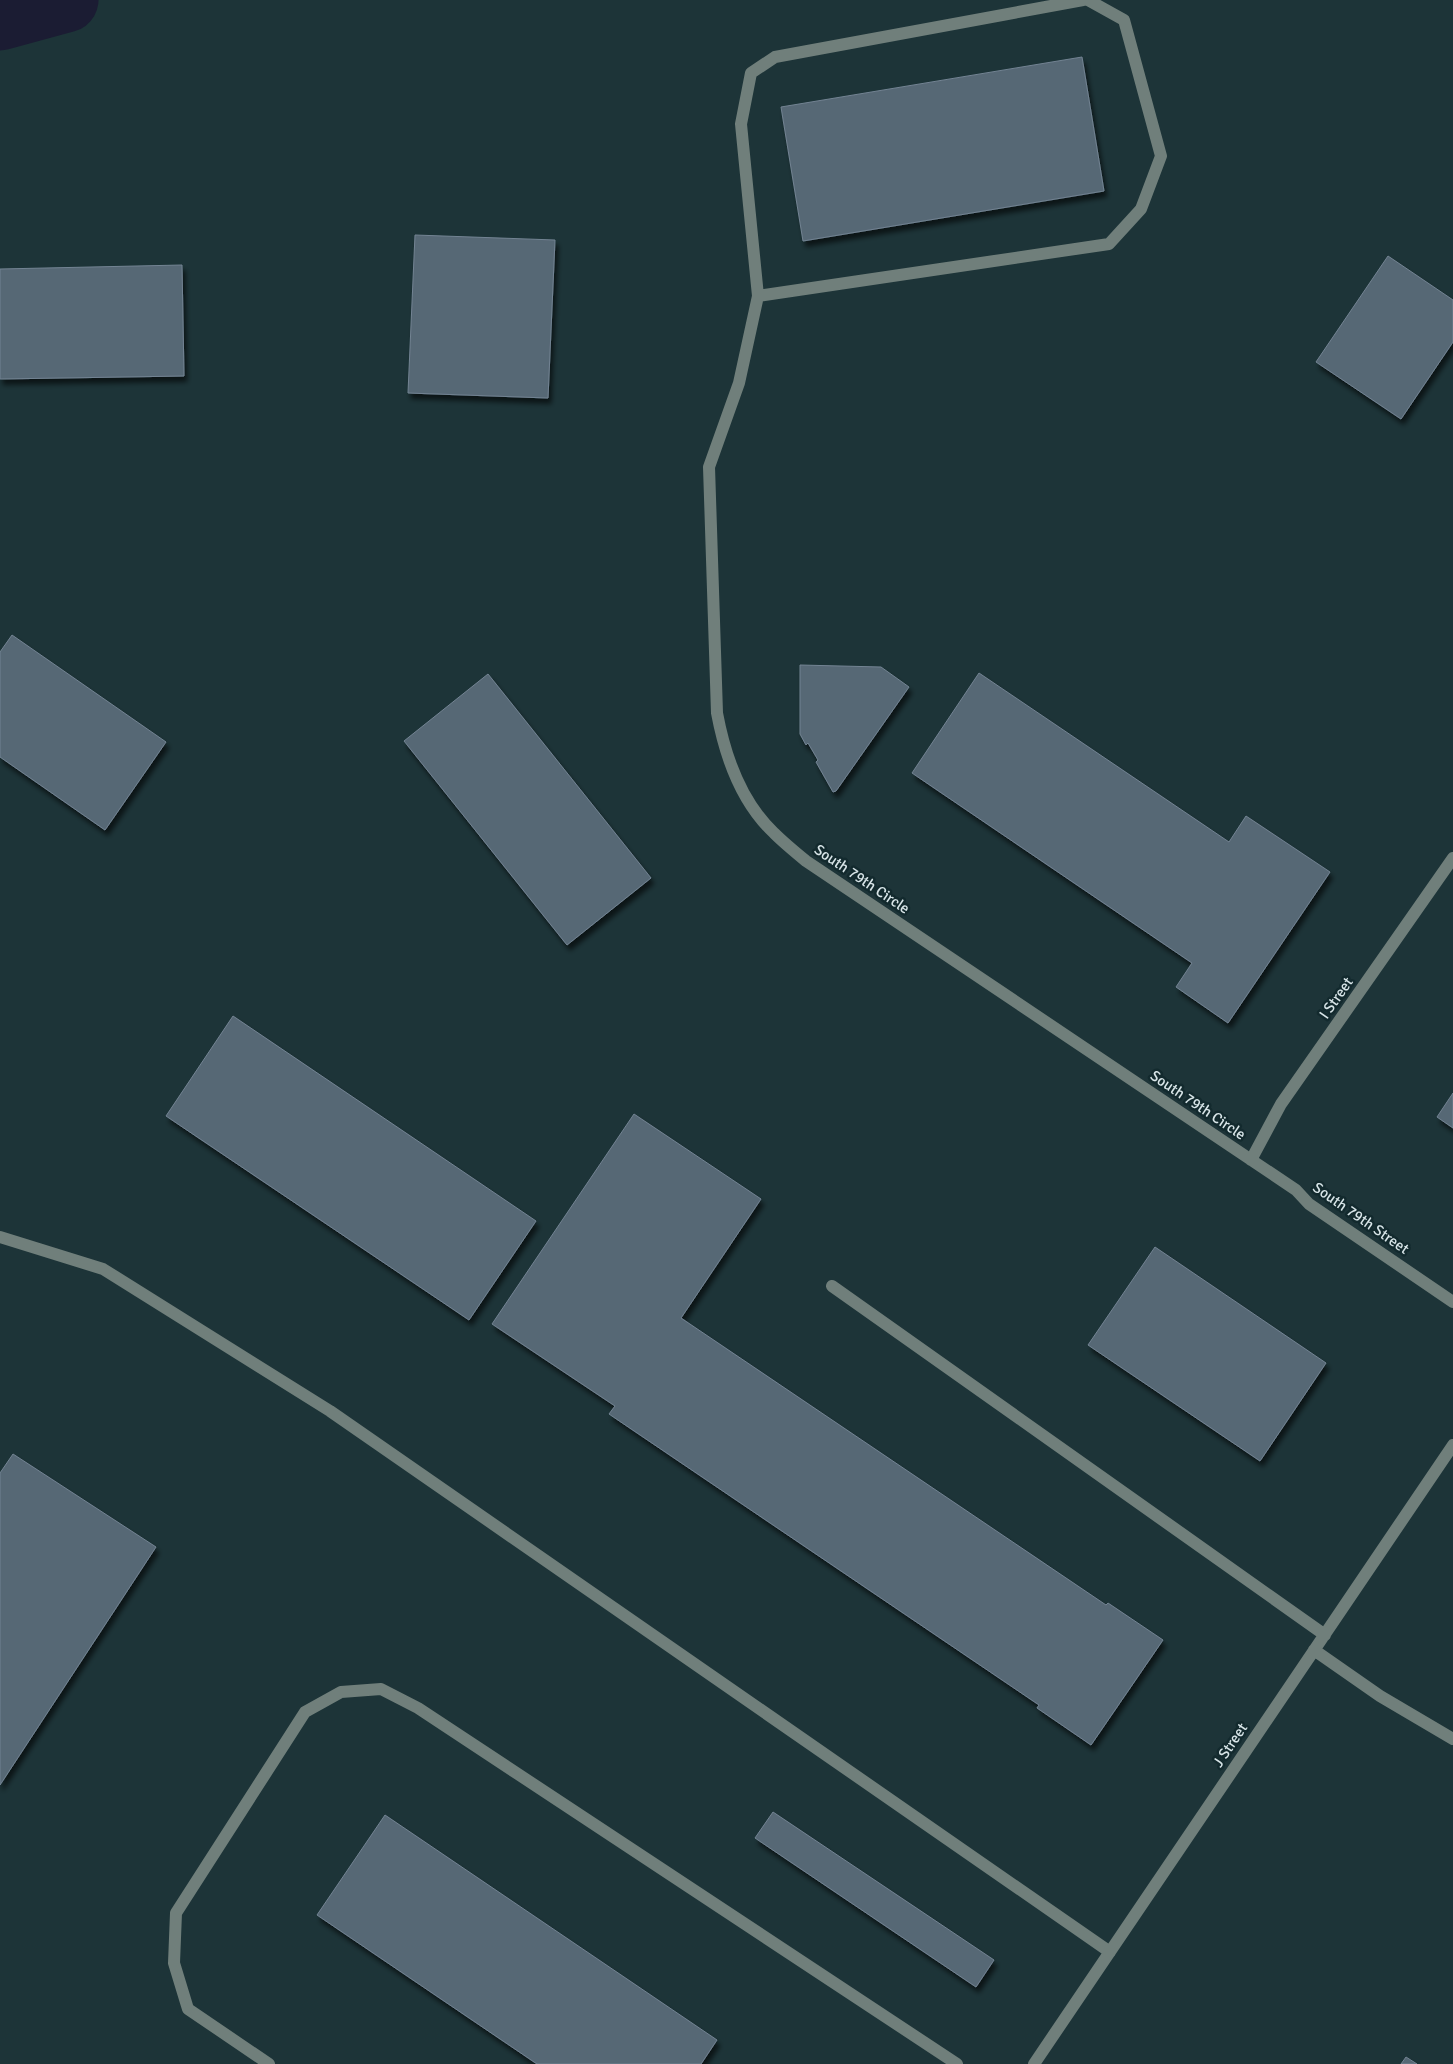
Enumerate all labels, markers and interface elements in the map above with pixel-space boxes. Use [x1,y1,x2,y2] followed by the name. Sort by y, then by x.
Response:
[811,840,913,918] street label: South 79th Circle
[1315,974,1357,1022] street label: I Street
[1147,1066,1249,1144] street label: South 79th Circle
[1310,1178,1412,1258] street label: South 79th Street
[1209,1720,1251,1770] street label: J Street

